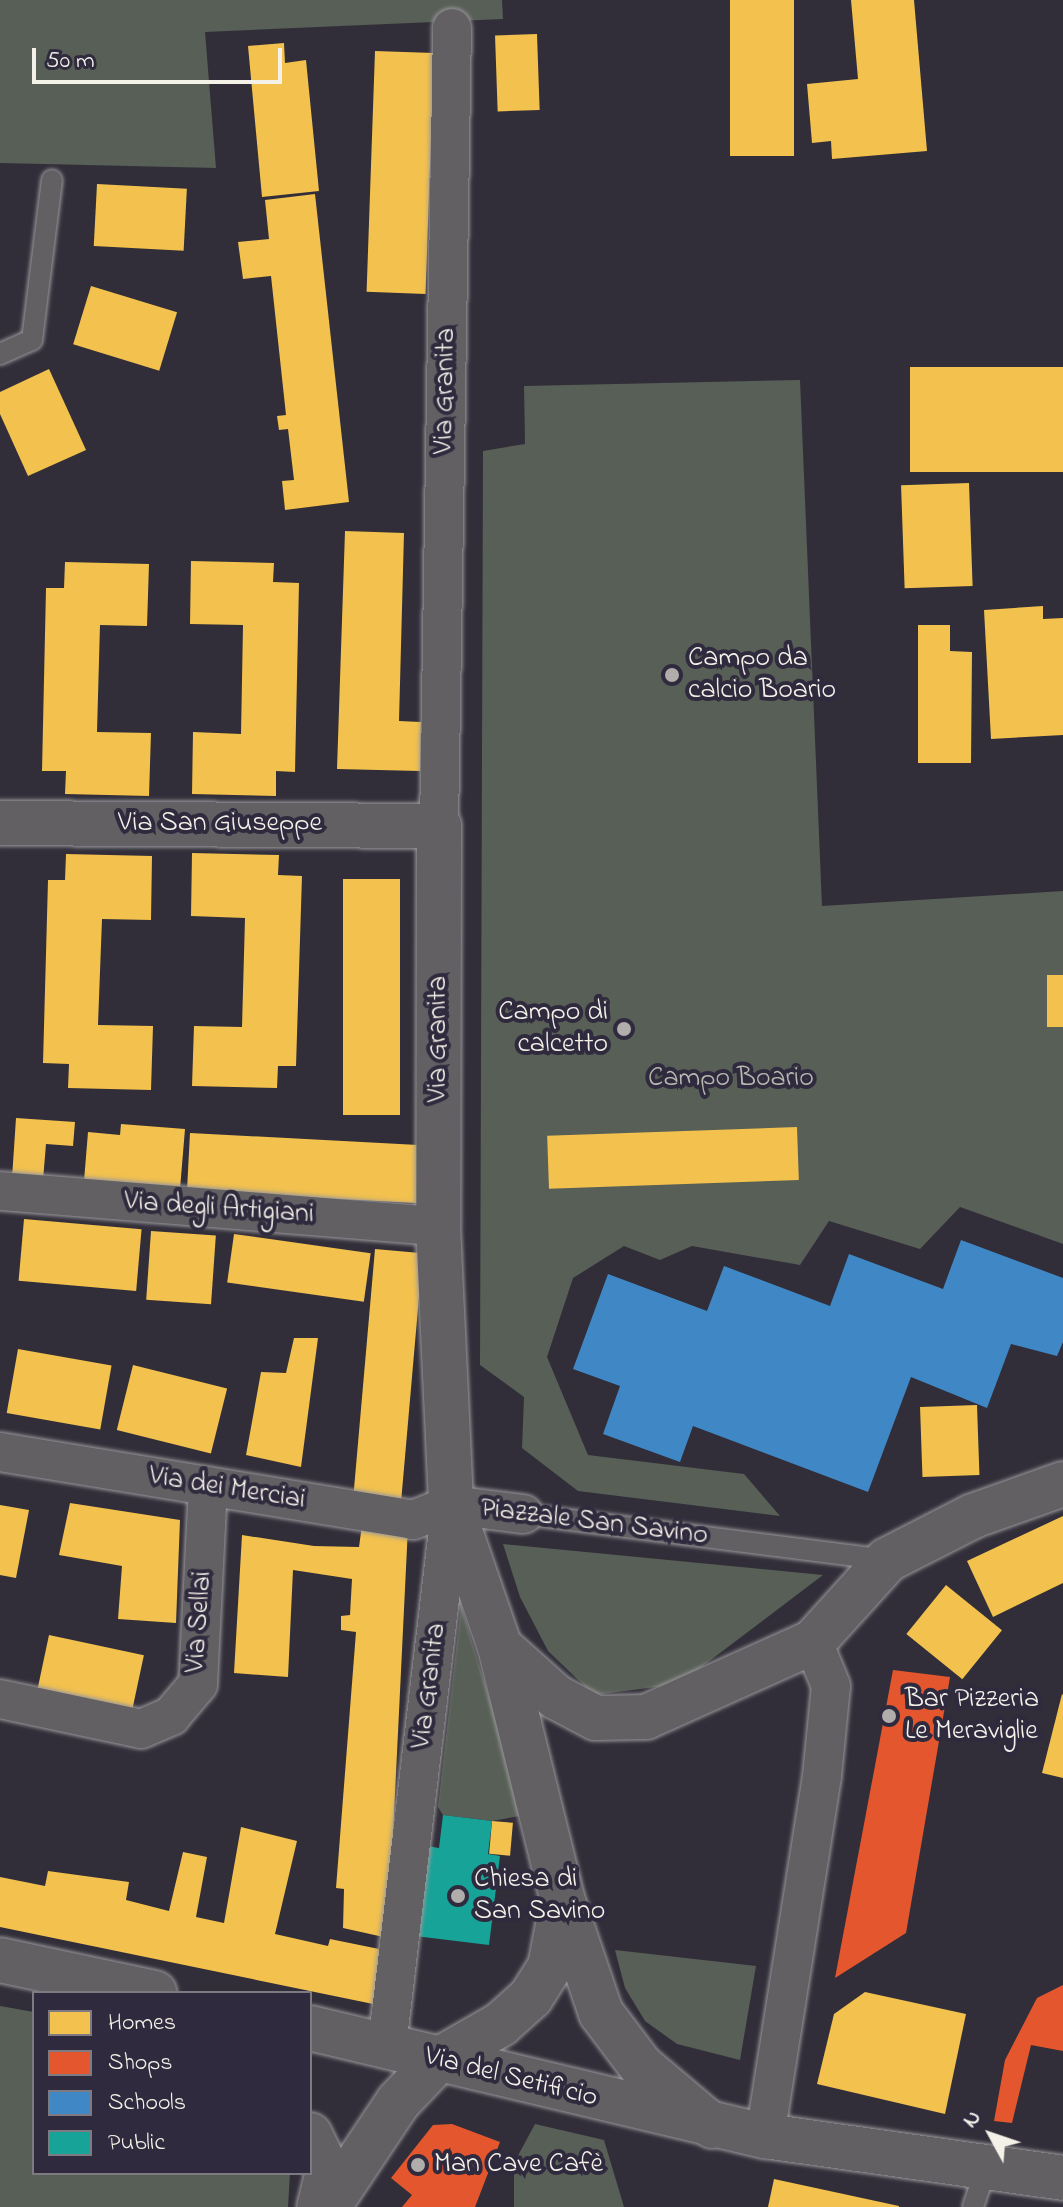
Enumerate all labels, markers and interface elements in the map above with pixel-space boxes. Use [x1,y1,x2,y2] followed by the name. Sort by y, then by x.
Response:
[36,32,286,82] scale bar
[46,44,95,79] text: 50 m
[428,327,464,455] street label: Via Granita
[688,642,836,708] place label: Campo da calcio Boario
[663,666,681,684] marker: Campo da calcio Boario
[118,807,322,841] street label: Via San Giuseppe
[422,976,456,1102] street label: Via Granita
[498,996,608,1062] place label: Campo di calcetto
[615,1020,633,1038] marker: Campo di calcetto
[648,1062,814,1096] park label: Campo Boario
[123,1186,315,1232] street label: Via degli Artigiani
[146,1460,308,1518] street label: Via dei Merciai
[478,1492,710,1554] street label: Piazzale San Savino
[180,1570,220,1674] street label: Via Sellai
[406,1621,454,1751] street label: Via Granita
[905,1683,1039,1749] place label: Bar Pizzeria Le Meraviglie
[880,1707,898,1725] marker: Bar Pizzeria Le Meraviglie
[474,1863,605,1929] place label: Chiesa di San Savino
[449,1887,467,1905] marker: Chiesa di San Savino
[32,1991,312,2175] legend
[108,2006,176,2041] text: Homes
[421,2040,601,2116] street label: Via del Setificio
[108,2046,173,2081] text: Shops
[108,2086,186,2121] text: Schools
[951,2095,1031,2175] north arrow
[956,2104,990,2136] text: N
[108,2126,165,2161] text: Public
[434,2148,603,2182] place label: Man Cave Cafè
[409,2156,427,2174] marker: Man Cave Cafè

